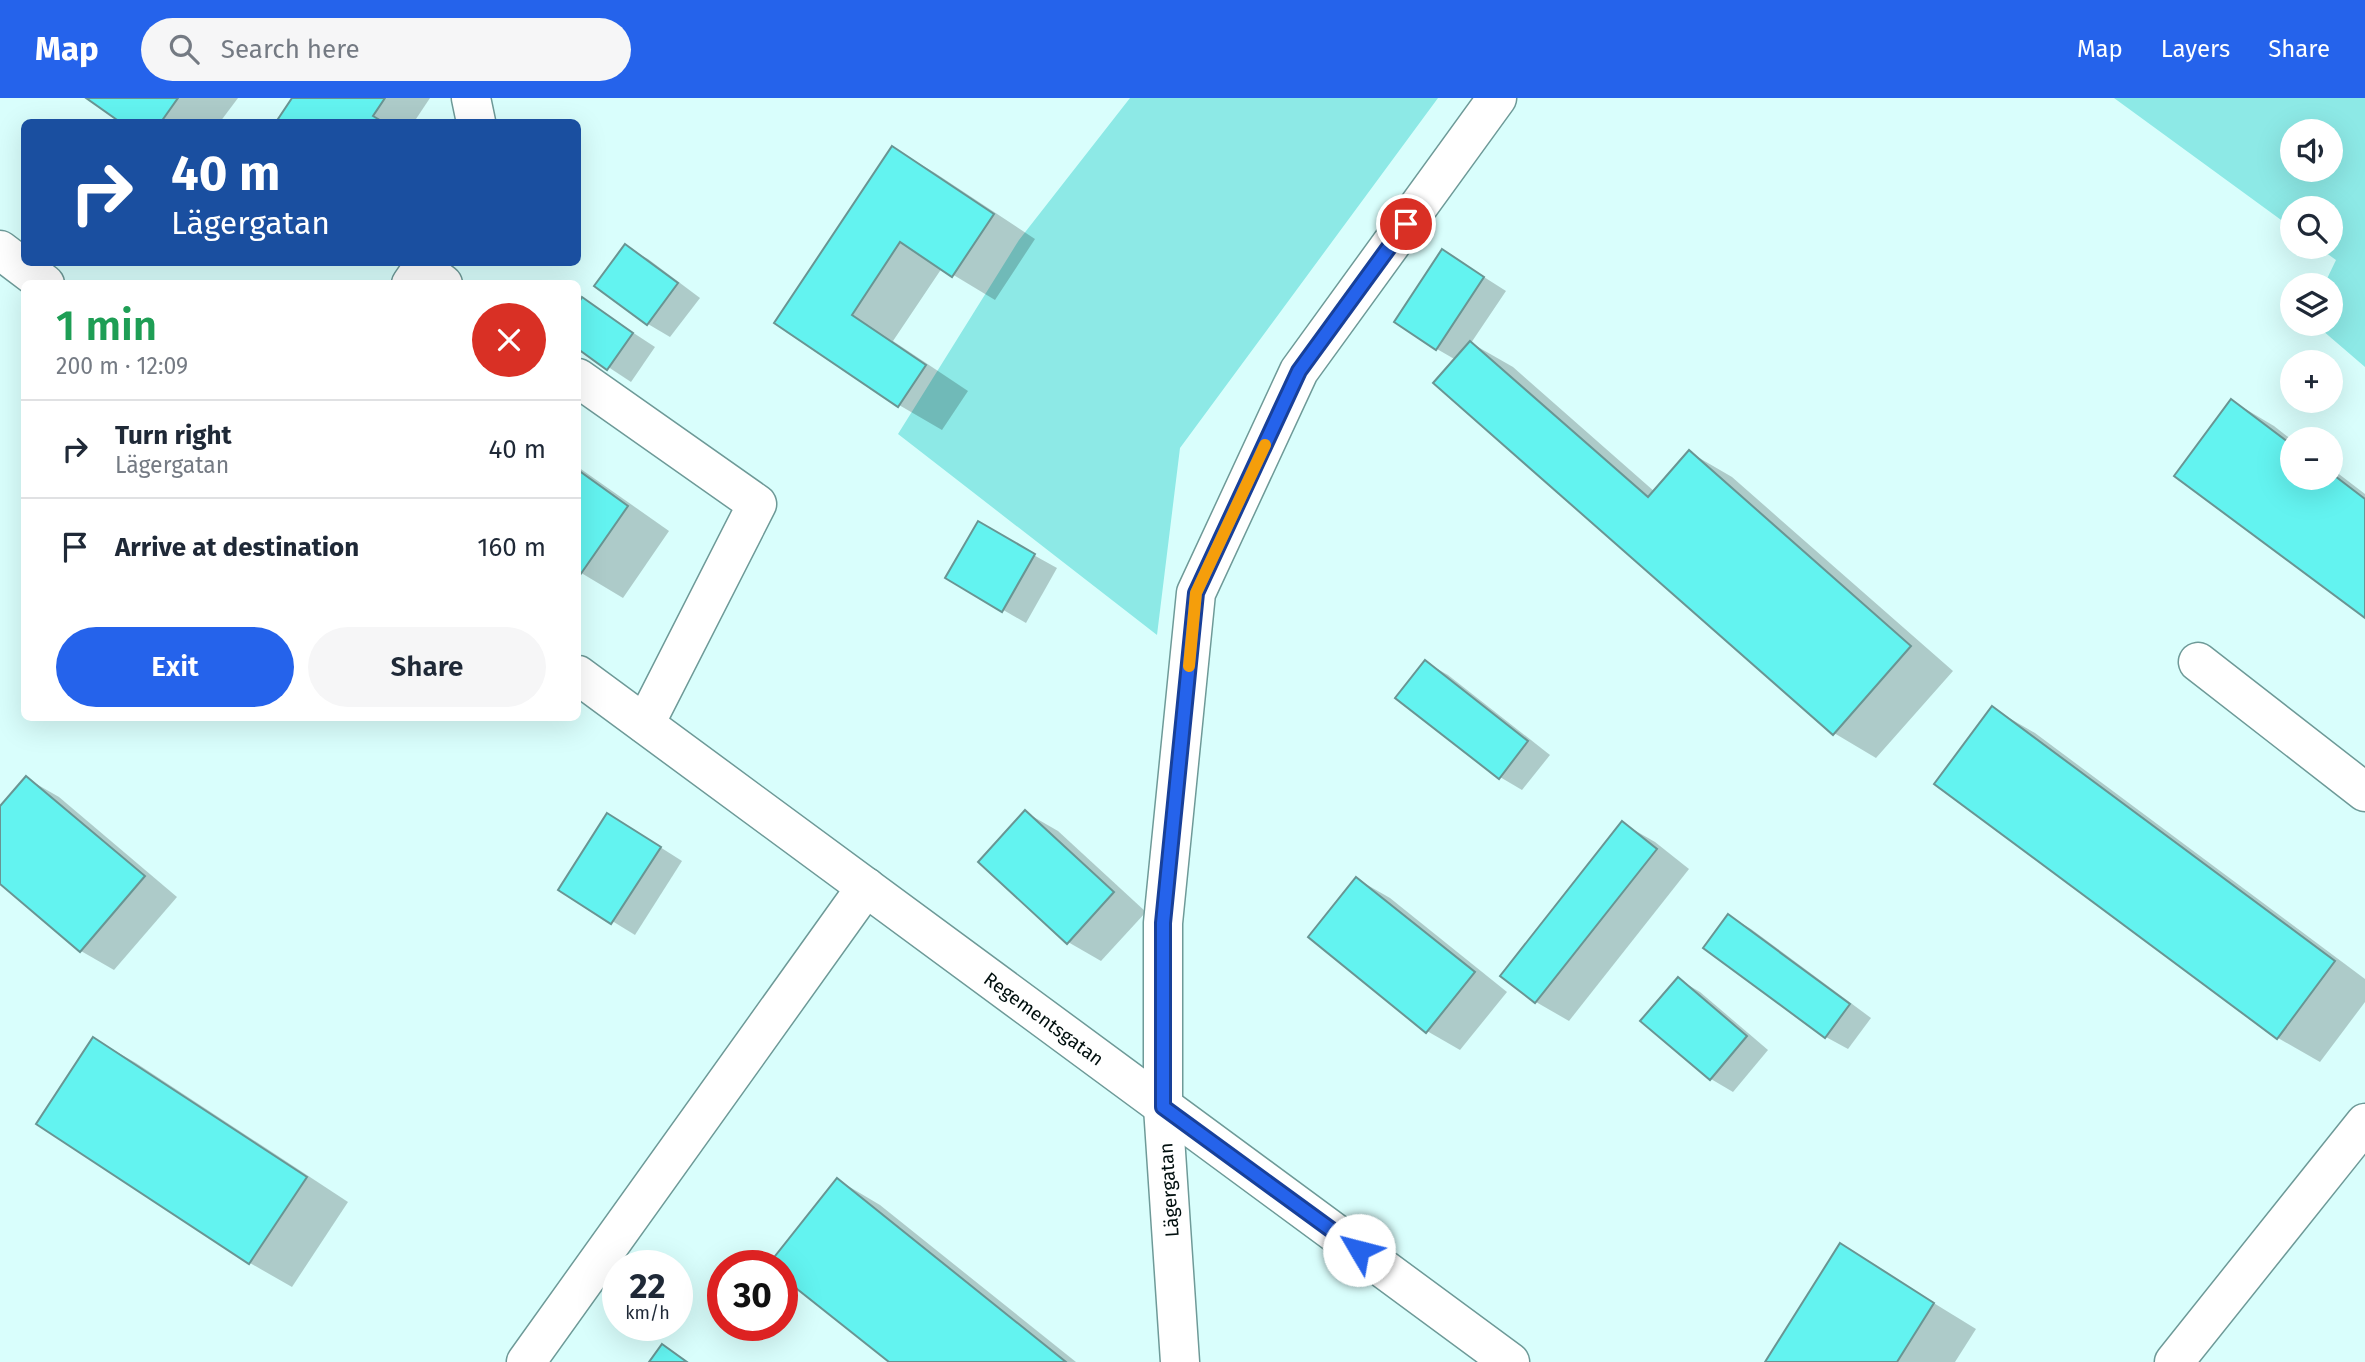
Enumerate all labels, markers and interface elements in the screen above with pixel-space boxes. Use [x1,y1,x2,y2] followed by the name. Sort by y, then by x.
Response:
[141,18,631,81] search box
[35,29,99,69] text: Map
[165,30,203,68] icon: search
[221,34,360,65] text: Search here
[2077,35,2123,63] text: Map
[2161,35,2230,63] text: Layers
[2268,35,2330,63] text: Share
[2280,119,2343,490] map controls
[2280,119,2343,182] button: sound
[171,144,280,203] text: 40 m
[56,147,147,238] icon: right
[1376,194,1436,254] pin
[2280,196,2343,259] button: search
[171,204,330,242] text: Lägergatan
[1387,205,1425,243] icon: arrive
[2280,273,2343,336] button: layers
[56,301,157,351] text: 1 min
[472,303,546,377] button: close
[2280,350,2343,413] button: +
[56,352,188,380] text: 200 m · 12:09
[115,420,232,451] text: Turn right
[2280,427,2343,490] button: −
[56,430,94,468] icon: right
[488,434,546,465] text: 40 m
[115,451,229,479] text: Lägergatan
[56,528,94,566] icon: arrive
[115,532,359,563] text: Arrive at destination
[477,532,546,563] text: 160 m
[56,627,294,707] button: Exit
[308,627,546,707] button: Share
[980,967,1108,1070] street label: Regementsgatan
[1154,1142,1184,1238] street label: Lägergatan
[1322,1213,1396,1287] position arrow
[707,1250,798,1341] speed limit sign: 30
[629,1265,666,1307] text: 22
[625,1302,670,1324] text: km/h

